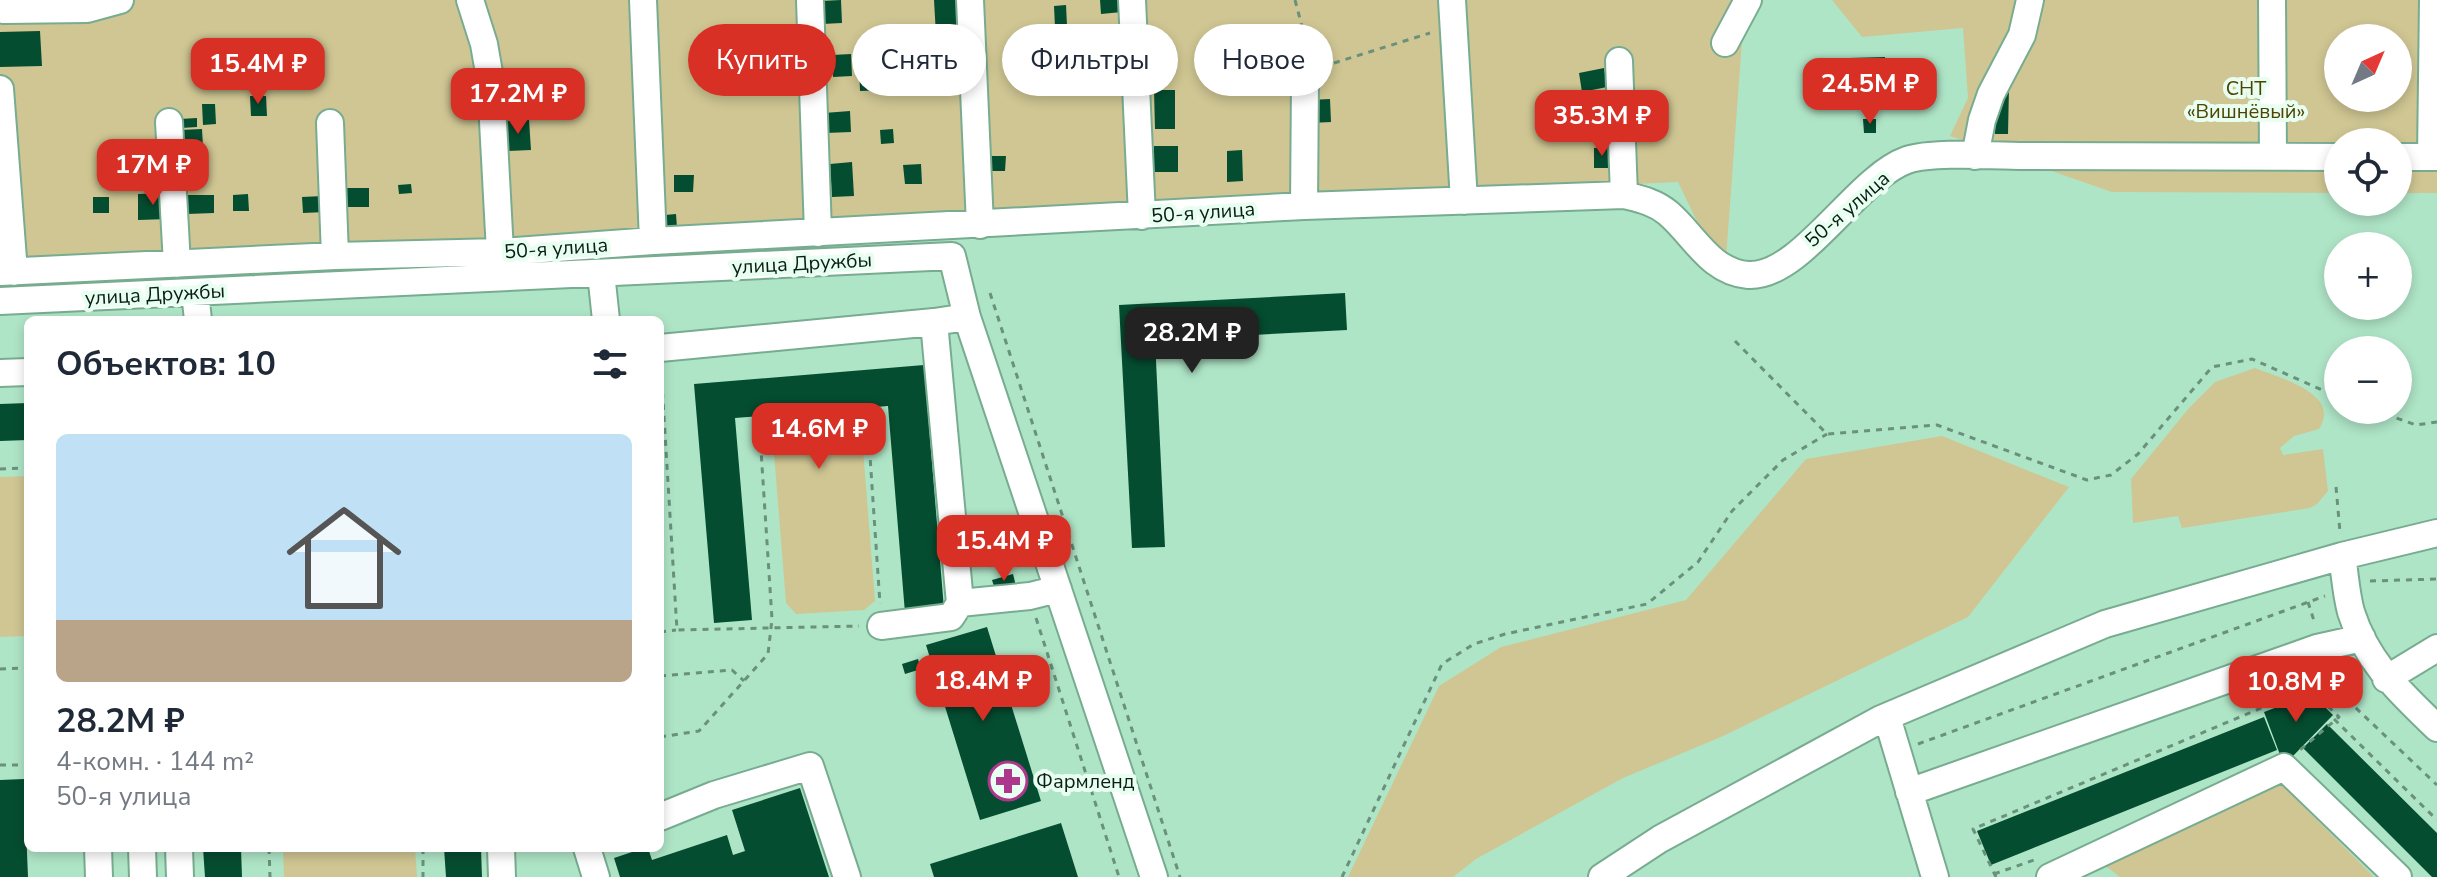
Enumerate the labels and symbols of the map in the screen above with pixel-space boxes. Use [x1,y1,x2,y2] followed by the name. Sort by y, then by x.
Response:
[2324,24,2412,112] north arrow
[184,38,332,106] pin: 15.4M ₽
[1796,58,1944,126] pin: 24.5M ₽
[444,68,592,136] pin: 17.2M ₽
[2187,75,2305,125] park label: СНТ «Вишнёвый»
[1528,90,1676,158] pin: 35.3M ₽
[97,139,209,207] pin: 17M ₽
[1799,165,1896,254] street label: 50-я улица
[1150,195,1256,230] street label: 50-я улица
[503,231,609,266] street label: 50-я улица
[731,246,873,281] street label: улица Дружбы
[84,277,226,312] street label: улица Дружбы
[1118,307,1266,375] pin: 28.2M ₽
[745,403,893,471] pin: 14.6M ₽
[930,515,1078,583] pin: 15.4M ₽
[909,655,1057,723] pin: 18.4M ₽
[2222,656,2370,724] pin: 10.8M ₽
[987,760,1029,802] pharmacy icon: Фармленд
[1036,768,1135,795] place label: Фармленд

